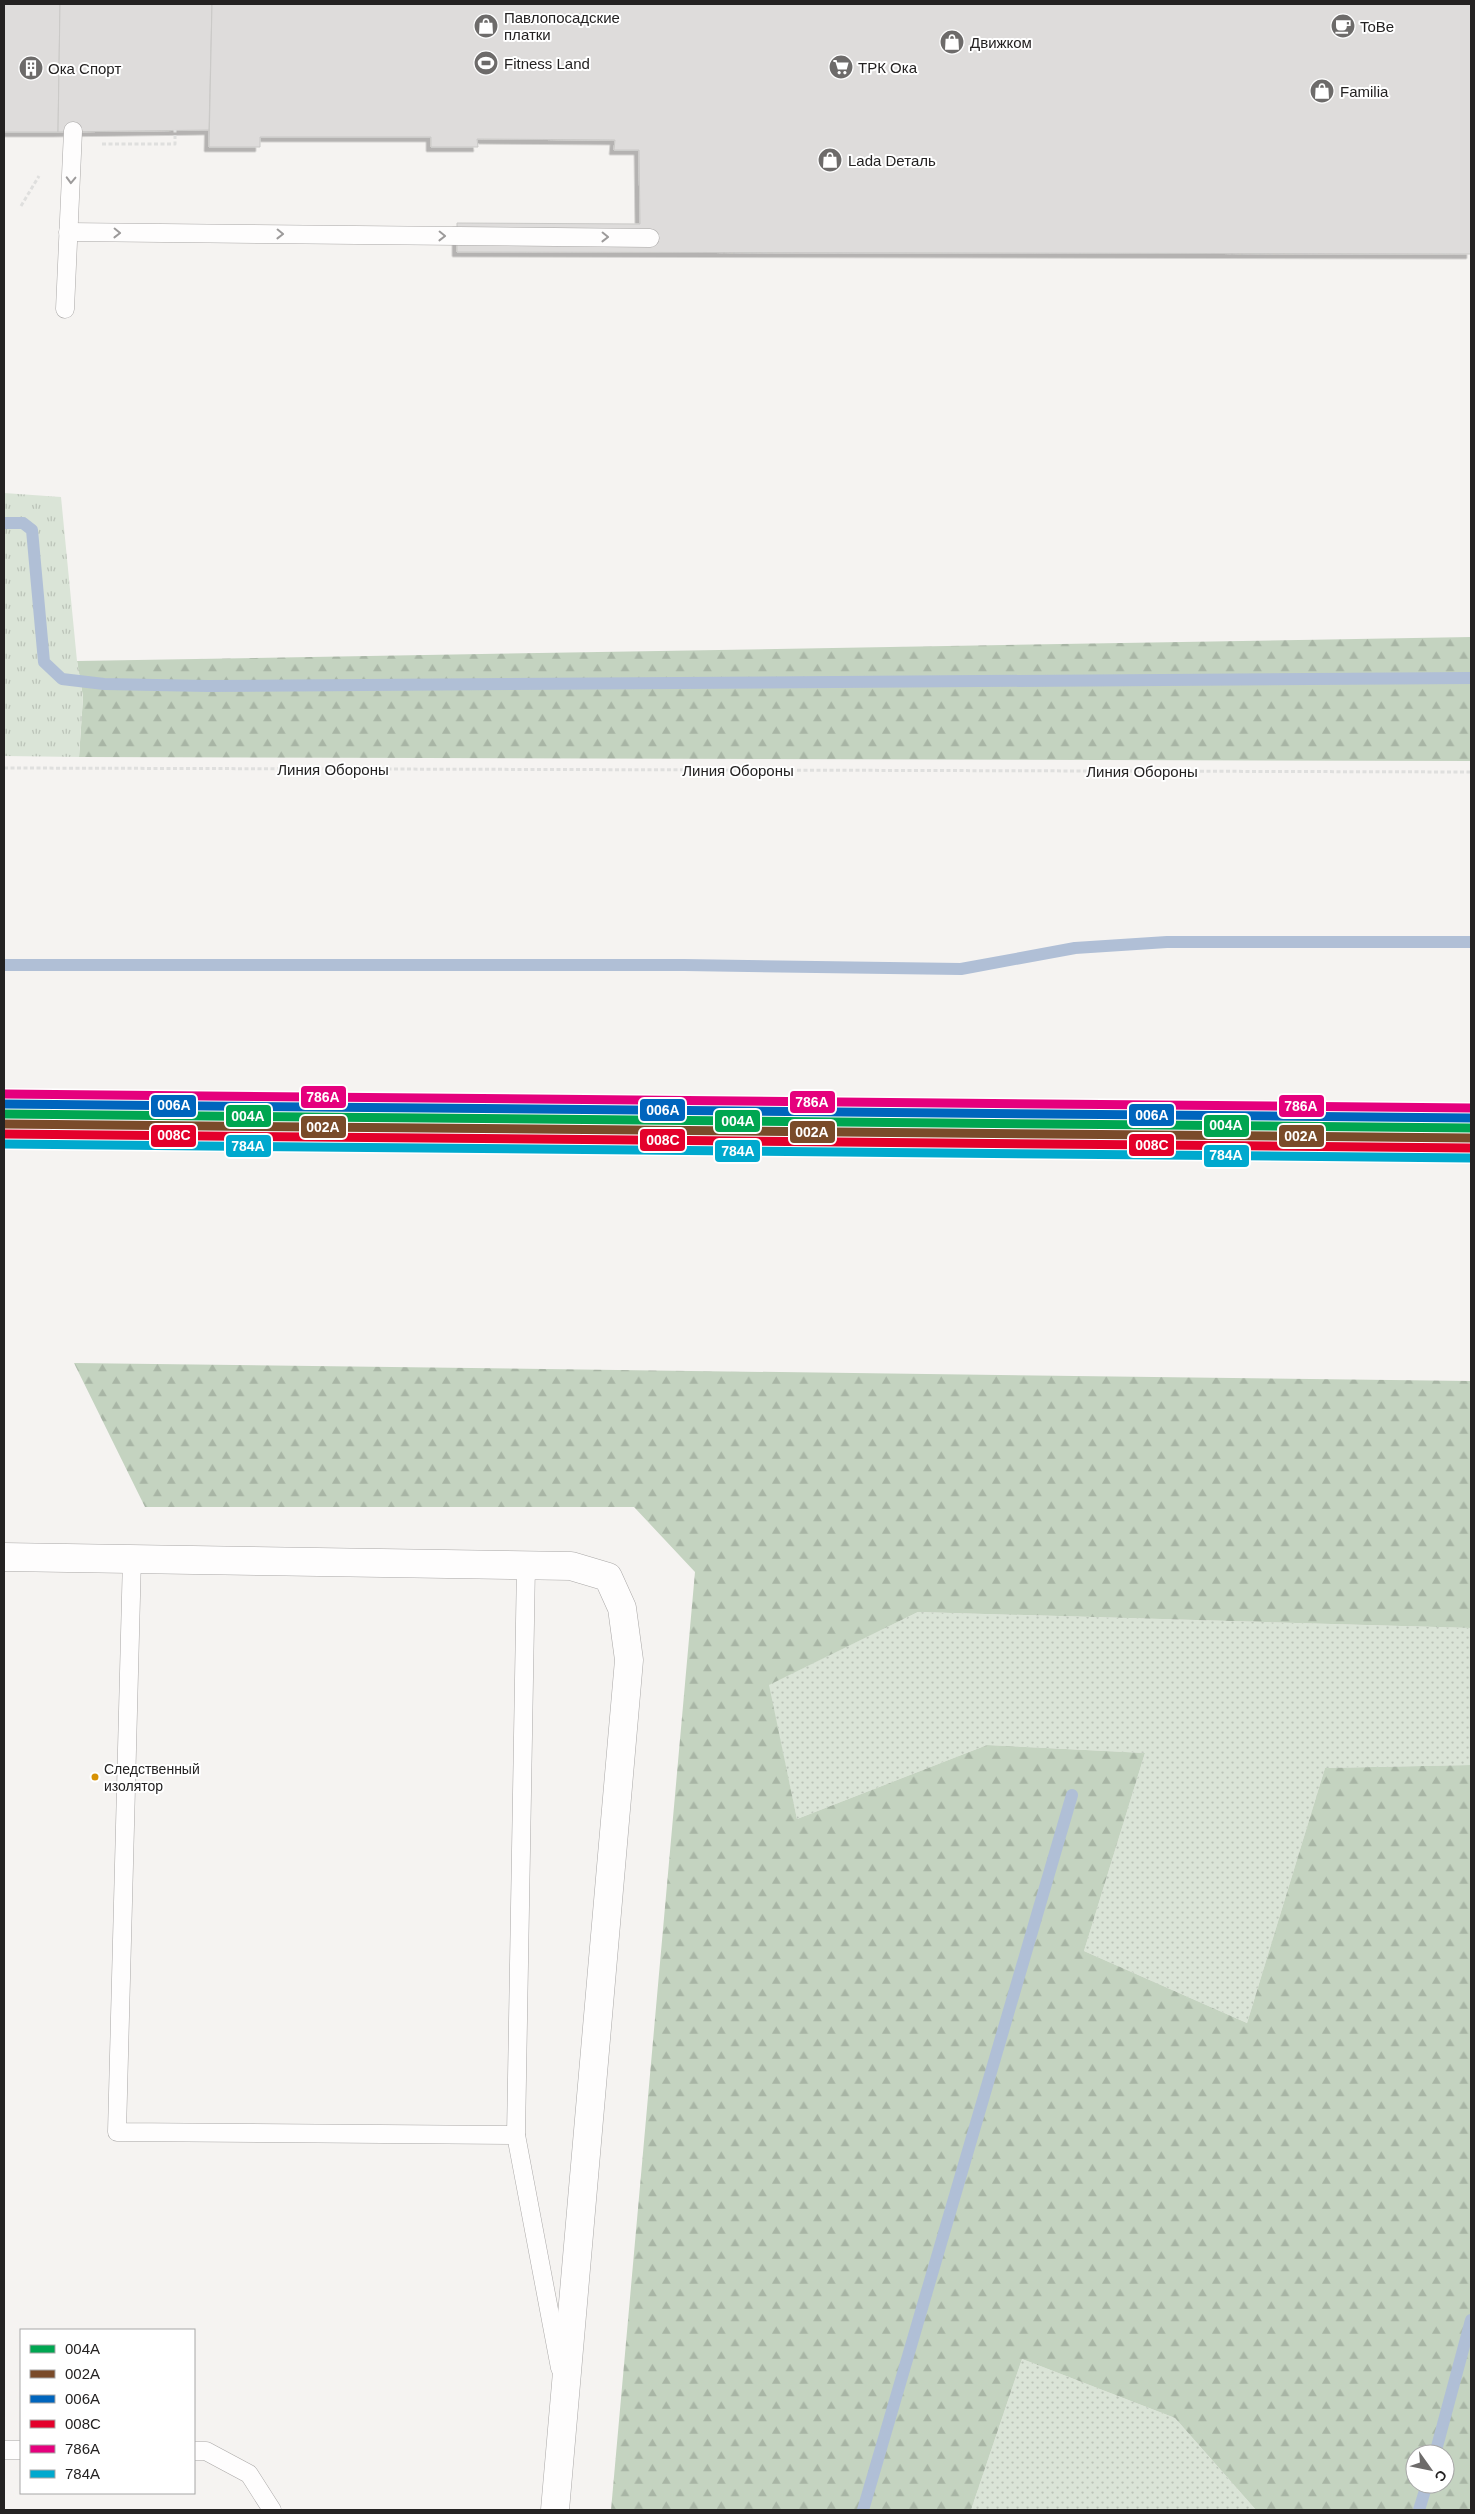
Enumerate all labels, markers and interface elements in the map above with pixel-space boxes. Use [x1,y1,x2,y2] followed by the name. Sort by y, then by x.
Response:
[504,9,620,43] place label: Павлопосадские платки
[473,13,499,39] shop icon: Павлопосадские платки
[1330,13,1356,39] cafe icon: ToBe
[1360,18,1394,35] place label: ToBe
[939,29,965,55] shop icon: Движком
[970,34,1032,51] place label: Движком
[473,50,499,76] sports icon: Fitness Land
[828,54,854,80] supermarket icon: ТРК Ока
[18,55,44,81] building icon: Ока Спорт
[504,55,590,72] place label: Fitness Land
[858,59,918,76] place label: ТРК Ока
[48,60,121,77] place label: Ока Спорт
[1309,78,1335,104] shop icon: Familia
[1340,83,1389,100] place label: Familia
[817,147,843,173] shop icon: Lada Dеталь
[848,152,936,169] place label: Lada Dеталь
[65,176,76,184] one-way arrow
[114,228,121,238] one-way arrow
[276,229,284,239] one-way arrow
[438,231,446,241] one-way arrow
[601,232,609,243] one-way arrow
[277,761,389,778] street label: Линия Обороны
[682,762,794,779] street label: Линия Обороны
[1086,763,1198,780] street label: Линия Обороны
[300,1085,347,1109] line badge: 786А
[306,1089,340,1105] text: 786А
[789,1090,836,1114] line badge: 786А
[150,1094,197,1118] line badge: 006А
[795,1094,829,1110] text: 786А
[1278,1094,1325,1118] line badge: 786А
[157,1097,191,1113] text: 006А
[639,1098,686,1122] line badge: 006А
[1284,1098,1318,1114] text: 786А
[646,1102,680,1118] text: 006А
[1128,1103,1175,1127] line badge: 006А
[225,1104,272,1128] line badge: 004А
[1135,1107,1169,1123] text: 006А
[231,1108,265,1124] text: 004А
[714,1109,761,1133] line badge: 004А
[721,1113,755,1129] text: 004А
[1203,1114,1250,1138] line badge: 004А
[300,1115,347,1139] line badge: 002А
[1209,1117,1243,1133] text: 004А
[306,1119,340,1135] text: 002А
[789,1120,836,1144] line badge: 002А
[150,1124,197,1148] line badge: 008С
[795,1124,829,1140] text: 002А
[1278,1124,1325,1148] line badge: 002А
[157,1127,191,1143] text: 008С
[639,1128,686,1152] line badge: 008С
[1284,1128,1318,1144] text: 002А
[646,1132,680,1148] text: 008С
[1128,1133,1175,1157] line badge: 008С
[225,1134,272,1158] line badge: 784А
[1135,1137,1169,1153] text: 008С
[231,1138,265,1154] text: 784А
[714,1139,761,1163] line badge: 784А
[721,1143,755,1159] text: 784А
[1203,1144,1250,1168] line badge: 784А
[1209,1147,1243,1163] text: 784А
[104,1761,200,1794] place label: Следственный изолятор
[90,1772,100,1782] marker: Следственный изолятор
[20,2329,195,2494] legend
[65,2340,100,2357] text: 004А
[65,2365,100,2382] text: 002А
[65,2390,100,2407] text: 006А
[65,2415,101,2432] text: 008С
[65,2440,100,2457] text: 786А
[1405,2444,1455,2494] north arrow
[65,2465,100,2482] text: 784А
[1431,2467,1450,2485] text: С

